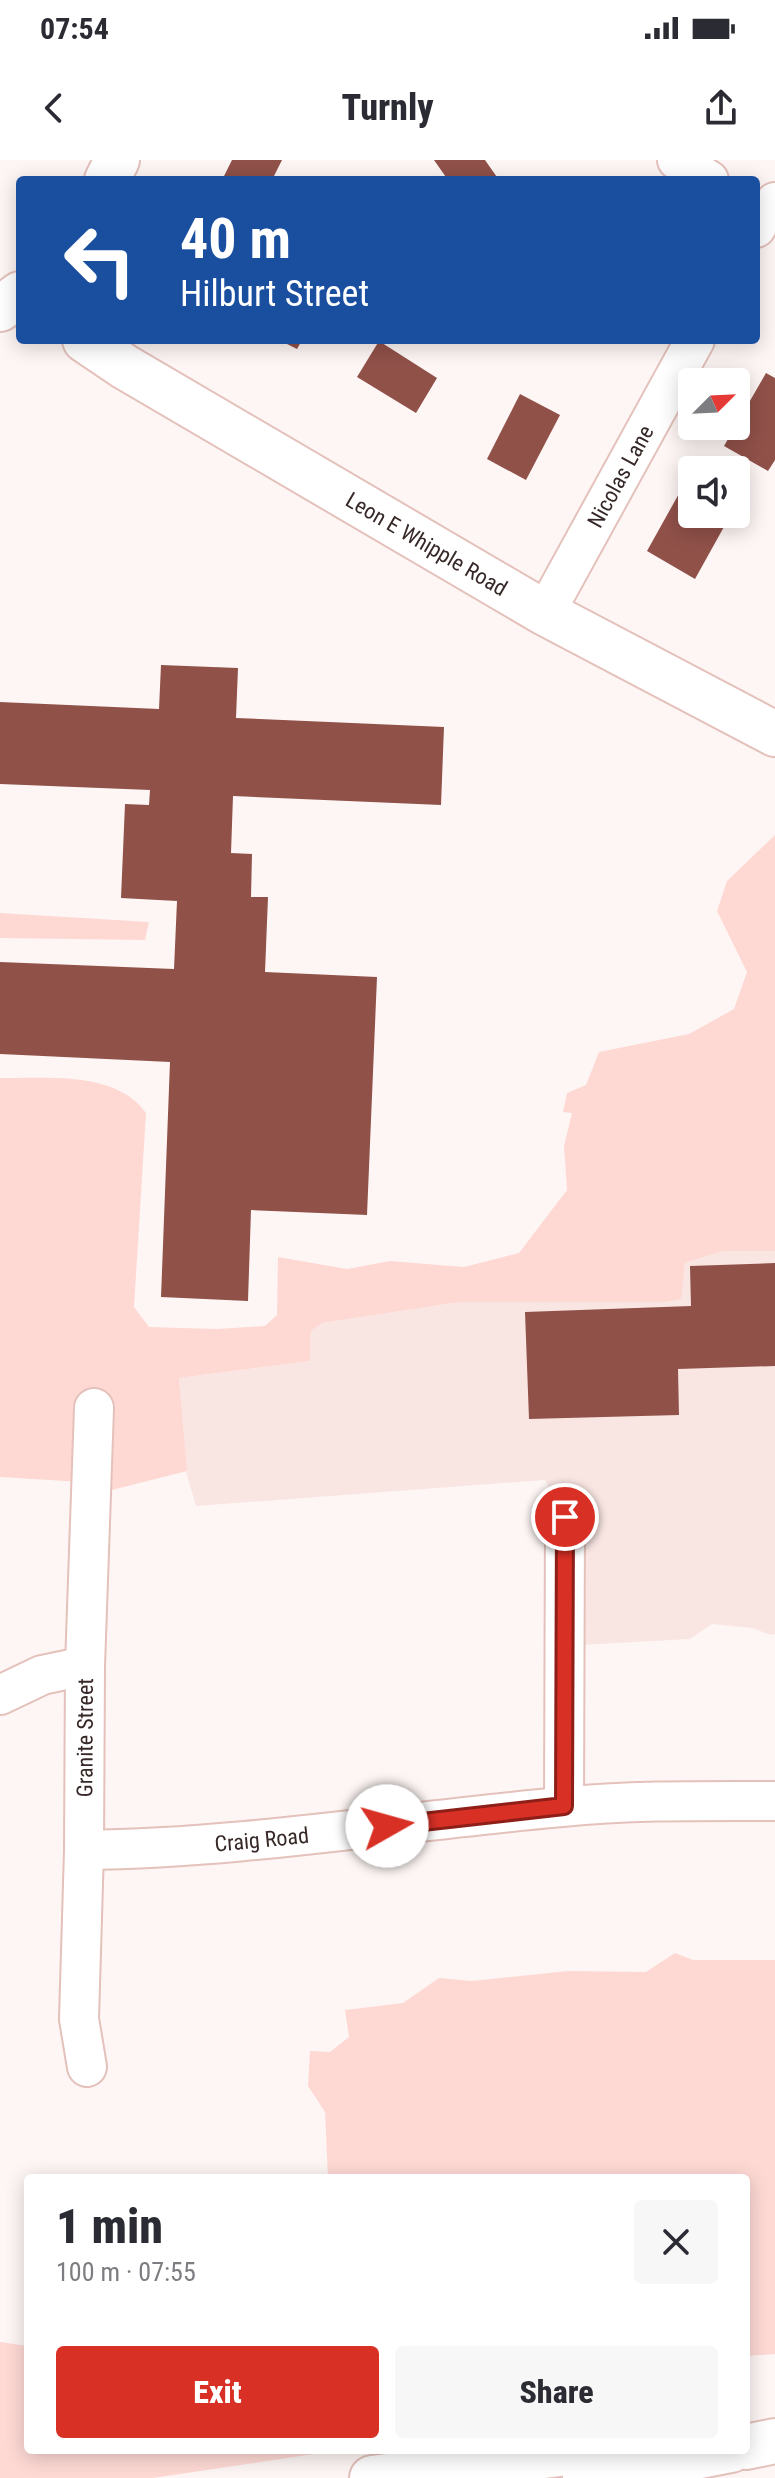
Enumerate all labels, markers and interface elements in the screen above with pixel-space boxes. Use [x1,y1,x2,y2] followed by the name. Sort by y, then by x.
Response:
[40,11,109,46] text: 07:54
[32,86,76,130] icon: back
[699,86,743,130] icon: share
[342,87,433,129] text: Turnly
[180,206,291,272] text: 40 m
[48,208,152,312] icon: left
[180,273,369,315] text: Hilburt Street
[678,368,750,440] north arrow
[678,368,750,528] map controls
[582,421,658,532] street label: Nicolas Lane
[678,456,750,528] button: sound
[342,487,512,601] street label: Leon E Whipple Road
[531,1483,599,1551] pin
[543,1495,587,1539] icon: arrive
[72,1678,97,1797] street label: Granite Street
[345,1784,429,1868] position arrow
[214,1822,310,1856] street label: Craig Road
[56,2198,163,2255] text: 1 min
[634,2200,718,2284] button: close
[56,2257,196,2287] text: 100 m · 07:55
[56,2346,379,2438] button: Exit
[395,2346,718,2438] button: Share

